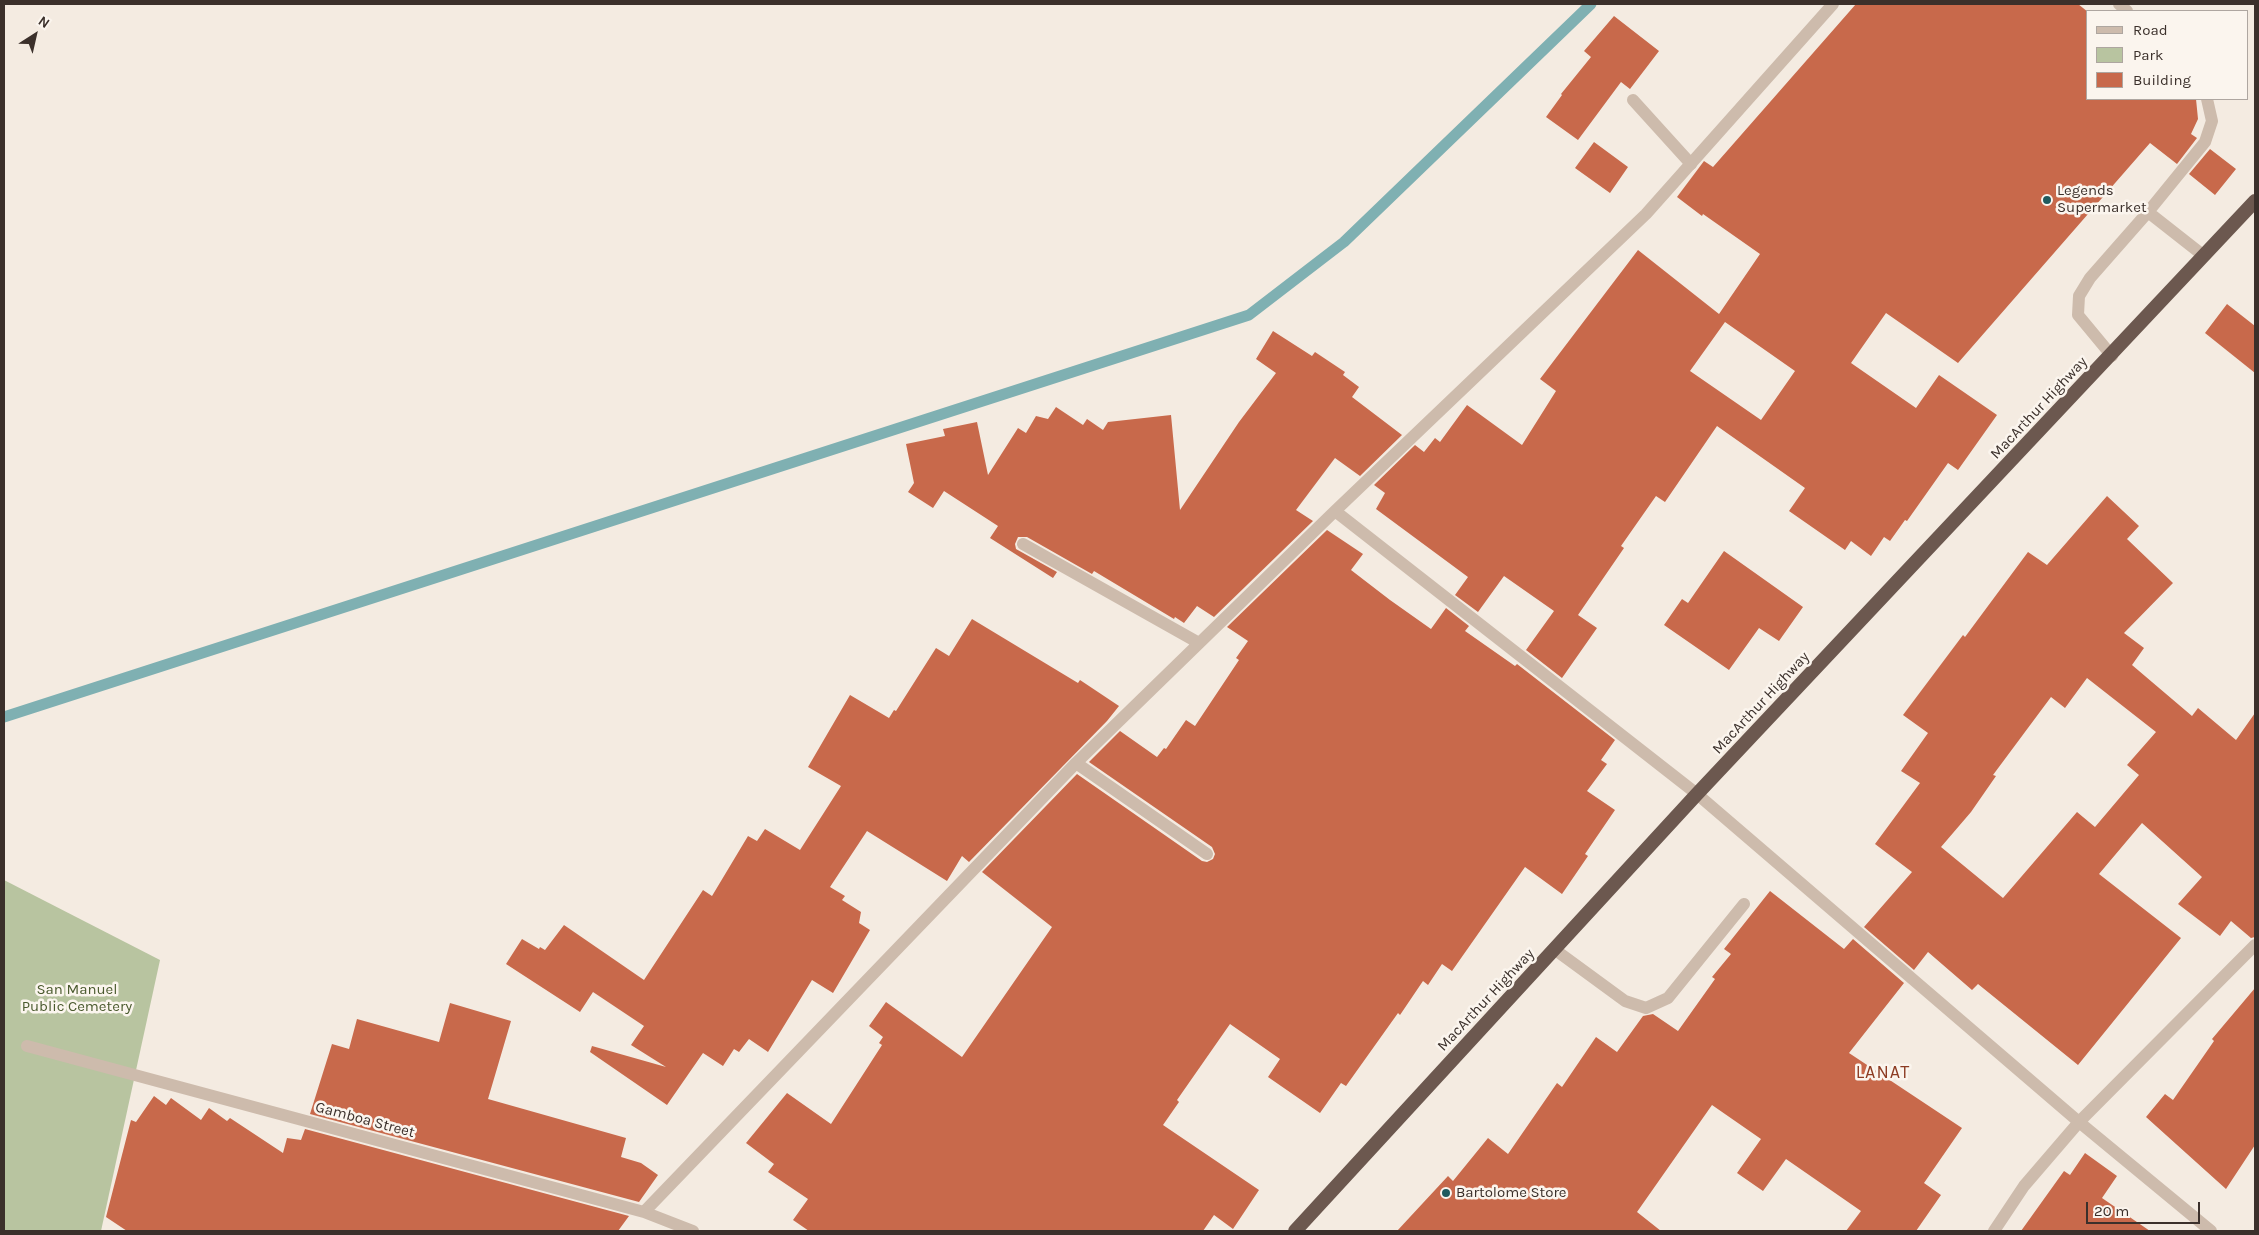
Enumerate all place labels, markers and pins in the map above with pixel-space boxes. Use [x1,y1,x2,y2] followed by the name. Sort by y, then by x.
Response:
[2057,182,2147,217] place label: Legends Supermarket
[2041,194,2053,206] marker: Legends Supermarket
[1456,1184,1567,1202] place label: Bartolome Store
[1440,1187,1452,1199] marker: Bartolome Store

